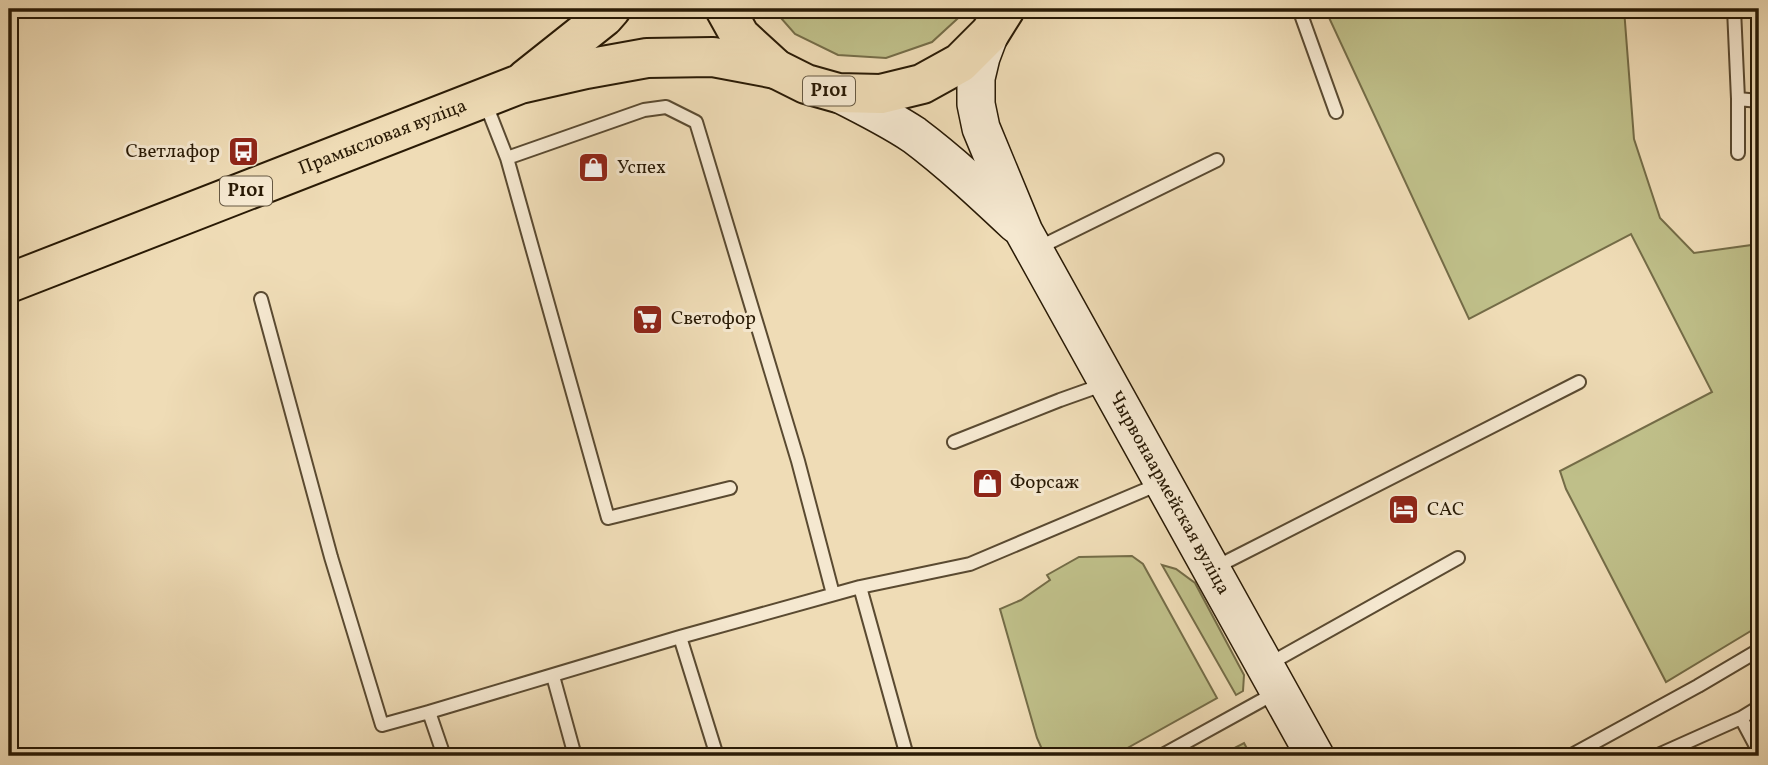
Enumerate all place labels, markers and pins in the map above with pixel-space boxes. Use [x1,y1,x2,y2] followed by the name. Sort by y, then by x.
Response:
[226,135,260,169] bus stop icon: Светлафор
[125,139,220,165] place label: Светлафор
[577,151,611,185] shop icon: Успех
[617,155,666,181] place label: Успех
[631,302,665,336] supermarket icon: Светофор
[671,306,756,332] place label: Светофор
[970,466,1004,500] shop icon: Форсаж
[1010,470,1079,496] place label: Форсаж
[1387,493,1421,527] hotel icon: САС
[1427,497,1464,523] place label: САС

